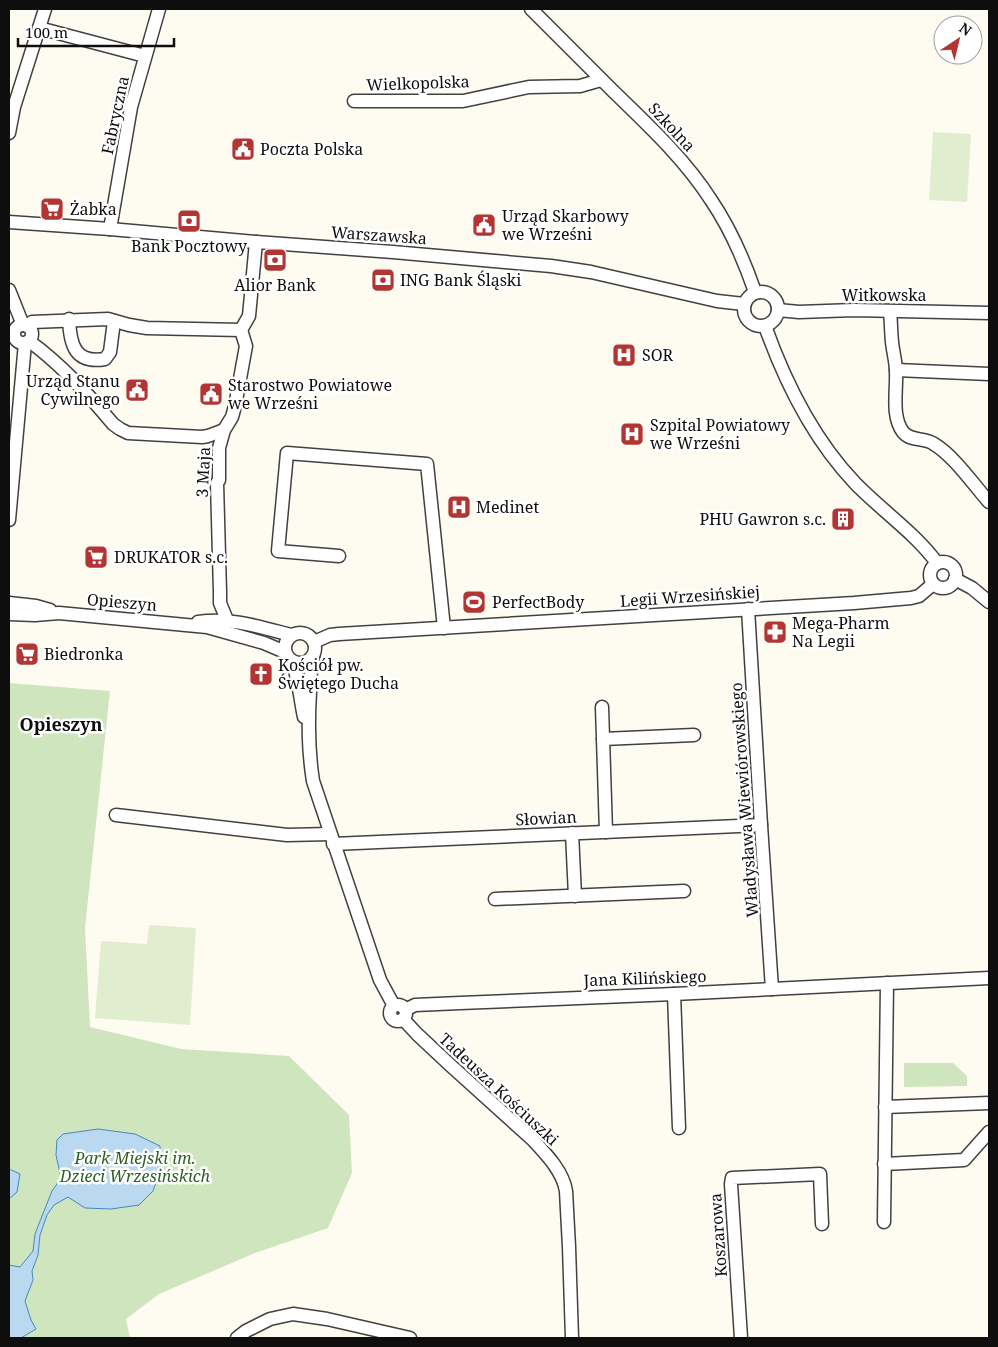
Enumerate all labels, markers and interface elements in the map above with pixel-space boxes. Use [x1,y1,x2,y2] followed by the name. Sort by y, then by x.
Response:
[18,15,174,47] scale bar
[933,15,983,65] north arrow
[956,18,976,40] text: N
[25,22,68,42] text: 100 m
[366,70,470,96] street label: Wielkopolska
[96,74,134,156] street label: Fabryczna
[644,98,700,156] street label: Szkolna
[230,136,256,162] public building icon: Poczta Polska
[260,138,363,160] place label: Poczta Polska
[39,196,65,222] supermarket icon: Żabka
[70,198,117,220] place label: Żabka
[502,205,630,245] place label: Urząd Skarbowy we Wrześni
[176,208,202,234] bank icon: Bank Pocztowy
[471,212,497,238] public building icon: Urząd Skarbowy we Wrześni
[330,221,428,249] street label: Warszawska
[131,235,248,257] place label: Bank Pocztowy
[262,247,288,273] bank icon: Alior Bank
[370,267,396,293] bank icon: ING Bank Śląski
[400,269,521,291] place label: ING Bank Śląski
[234,274,316,296] place label: Alior Bank
[841,284,927,306] street label: Witkowska
[611,342,637,368] hospital icon: SOR
[642,344,674,366] place label: SOR
[26,370,120,410] place label: Urząd Stanu Cywilnego
[228,374,392,414] place label: Starostwo Powiatowe we Wrześni
[124,377,150,403] public building icon: Urząd Stanu Cywilnego
[198,381,224,407] public building icon: Starostwo Powiatowe we Wrześni
[650,414,791,454] place label: Szpital Powiatowy we Wrześni
[619,421,645,447] hospital icon: Szpital Powiatowy we Wrześni
[191,446,215,498] street label: 3 Maja
[446,494,472,520] hospital icon: Medinet
[476,496,539,518] place label: Medinet
[830,506,856,532] building icon: PHU Gawron s.c.
[699,508,826,530] place label: PHU Gawron s.c.
[83,544,109,570] supermarket icon: DRUKATOR s.c.
[114,546,228,568] place label: DRUKATOR s.c.
[619,580,761,612] street label: Legii Wrzesińskiej
[86,588,158,616] street label: Opieszyn
[461,589,487,615] sports icon: PerfectBody
[492,591,585,613] place label: PerfectBody
[792,612,890,652] place label: Mega-Pharm Na Legii
[762,619,788,645] pharmacy icon: Mega-Pharm Na Legii
[14,641,40,667] supermarket icon: Biedronka
[44,643,123,665] place label: Biedronka
[278,654,399,694] place label: Kościół pw. Świętego Ducha
[248,661,274,687] church icon: Kościół pw. Świętego Ducha
[725,682,763,918] street label: Władysława Wiewiórowskiego
[19,712,103,736] district label: Opieszyn
[515,805,577,831] street label: Słowian
[582,965,707,991] street label: Jana Kilińskiego
[435,1028,563,1150] street label: Tadeusza Kościuszki
[59,1147,211,1187] park label: Park Miejski im. Dzieci Wrzesińskich
[704,1192,732,1278] street label: Koszarowa

